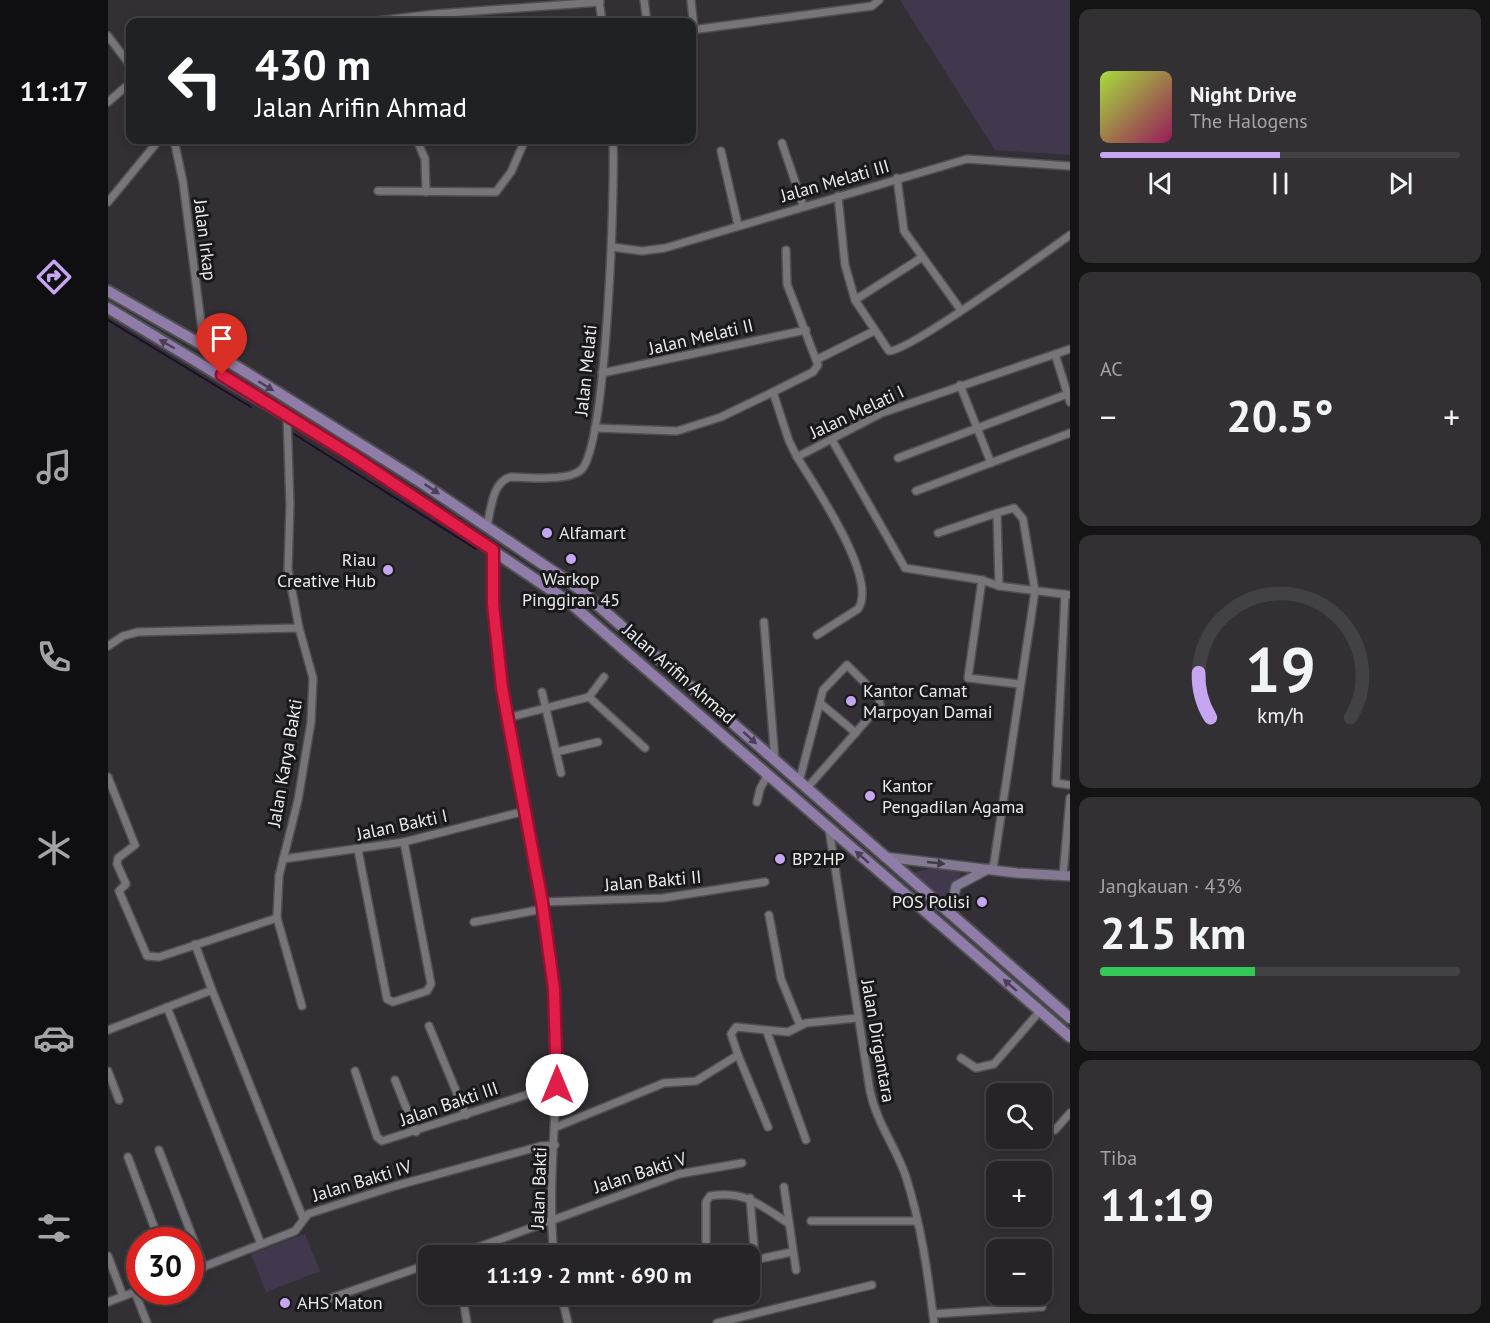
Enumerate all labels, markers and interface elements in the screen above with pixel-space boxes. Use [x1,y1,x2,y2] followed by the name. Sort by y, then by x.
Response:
[255,37,371,92] text: 430 m
[156,42,234,120] icon: left
[20,74,88,108] text: 11:17
[1190,80,1297,108] text: Night Drive
[255,90,467,124] text: Jalan Arifin Ahmad
[1190,108,1308,134] text: The Halogens
[777,154,892,207] street label: Jalan Melati III
[1144,167,1177,200] icon: previous
[1264,167,1297,200] icon: pause
[1384,167,1417,200] icon: next
[189,197,222,282] street label: Jalan Irkap
[33,256,75,298] icon: directions
[196,313,247,375] pin
[645,313,755,360] street label: Jalan Melati II
[205,322,238,355] icon: arrive
[569,323,602,418] street label: Jalan Melati
[159,338,175,349] one-way arrow
[1100,356,1123,382] text: AC
[258,380,274,391] one-way arrow
[805,380,908,444] street label: Jalan Melati I
[1226,386,1334,444] text: 20.5°
[1100,395,1117,438] text: −
[1443,395,1460,438] text: +
[33,446,75,488] icon: music
[423,483,439,495] one-way arrow
[559,521,626,544] place label: Alfamart
[540,526,554,540] marker: Alfamart
[277,548,376,592] place label: Riau Creative Hub
[564,552,578,566] marker: Warkop Pinggiran 45
[381,563,395,577] marker: Riau Creative Hub
[522,567,620,611] place label: Warkop Pinggiran 45
[618,618,740,729] street label: Jalan Arifin Ahmad
[1245,629,1315,710] text: 19
[33,636,75,678] icon: phone
[863,679,993,723] place label: Kantor Camat Marpoyan Damai
[844,694,858,708] marker: Kantor Camat Marpoyan Damai
[262,697,307,830] street label: Jalan Karya Bakti
[1256,702,1303,730] text: km/h
[742,731,757,744] one-way arrow
[882,774,1024,818] place label: Kantor Pengadilan Agama
[863,789,877,803] marker: Kantor Pengadilan Agama
[354,804,449,846] street label: Jalan Bakti I
[33,827,75,869] icon: climate
[792,847,845,870] place label: BP2HP
[855,851,870,864] one-way arrow
[773,852,787,866] marker: BP2HP
[927,858,946,868] one-way arrow
[603,865,702,896] street label: Jalan Bakti II
[1100,873,1242,899] text: Jangkauan · 43%
[892,890,970,913] place label: POS Polisi
[975,895,989,909] marker: POS Polisi
[1100,903,1246,961] text: 215 km
[856,977,901,1104] street label: Jalan Dirgantara
[1003,979,1018,992] one-way arrow
[33,1017,75,1059] icon: car
[525,1053,589,1117] position arrow
[396,1076,501,1131] street label: Jalan Bakti III
[986,1083,1052,1305] map controls
[986,1083,1052,1149] button: search
[1100,1145,1137,1171] text: Tiba
[589,1146,690,1199] street label: Jalan Bakti V
[526,1147,551,1230] street label: Jalan Bakti
[309,1154,415,1207] street label: Jalan Bakti IV
[986,1161,1052,1227] button: +
[1100,1175,1214,1233] text: 11:19
[33,1207,75,1249] icon: filters
[126,1227,204,1305] speed limit sign: 30
[986,1239,1052,1305] button: −
[486,1261,692,1289] text: 11:19 · 2 mnt · 690 m
[297,1291,383,1314] place label: AHS Maton
[278,1296,292,1310] marker: AHS Maton

